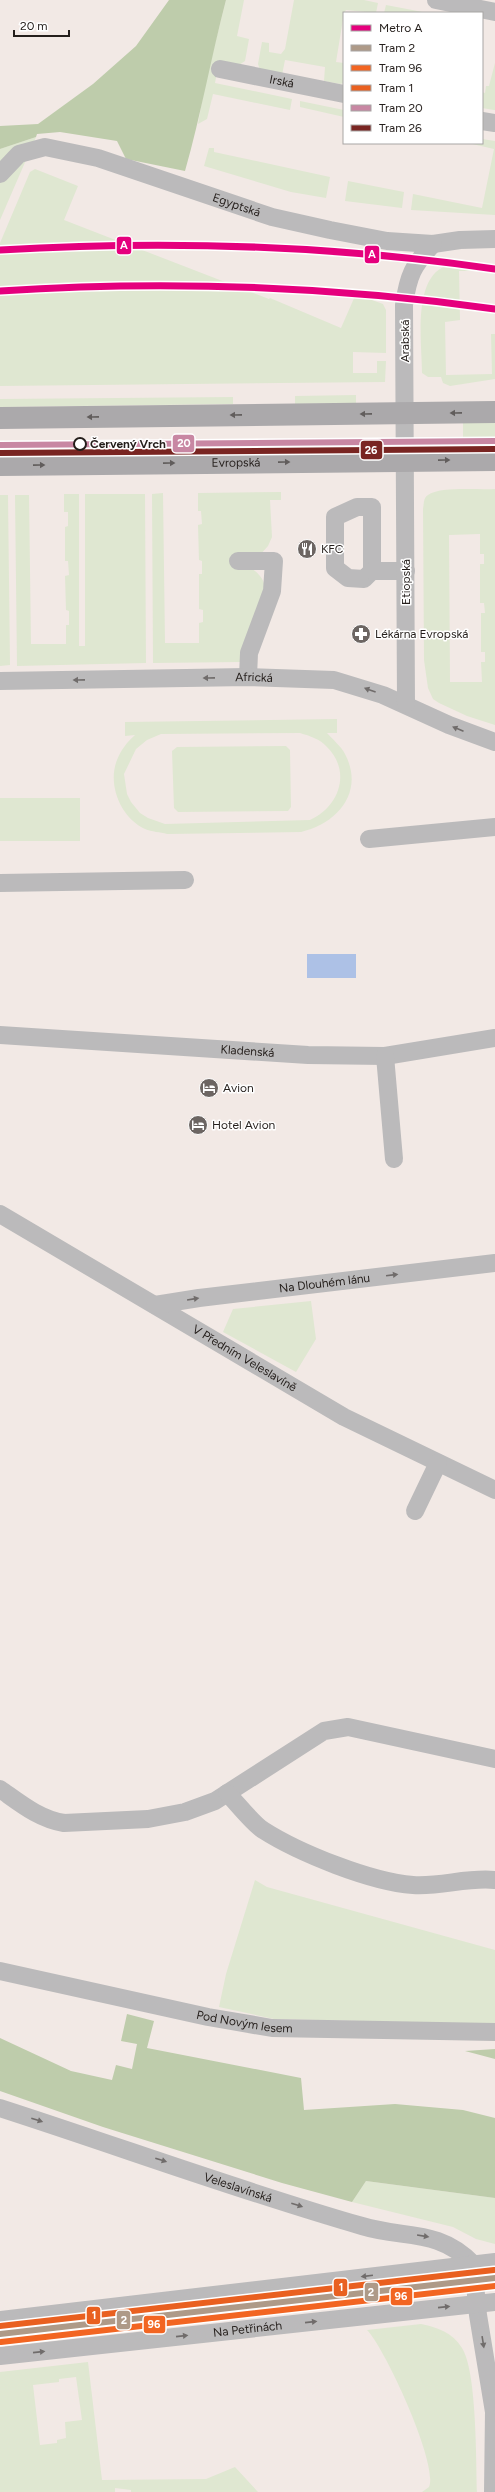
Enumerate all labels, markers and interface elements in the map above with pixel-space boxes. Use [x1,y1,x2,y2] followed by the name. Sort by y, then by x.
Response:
[14,12,69,38] scale bar
[343,12,483,144] legend
[20,19,48,33] text: 20 m
[379,21,422,35] text: Metro A
[379,41,415,55] text: Tram 2
[379,61,422,75] text: Tram 96
[268,72,295,91] street label: Irská
[379,81,413,95] text: Tram 1
[379,101,423,115] text: Tram 20
[379,121,422,135] text: Tram 26
[211,190,262,220] street label: Egyptská
[116,236,132,255] line badge: A
[120,239,128,252] text: A
[364,245,380,264] line badge: A
[368,248,376,261] text: A
[398,320,412,362] street label: Arabská
[450,409,462,416] one-way arrow
[359,411,372,417] one-way arrow
[229,412,242,418] one-way arrow
[87,413,99,420] one-way arrow
[172,434,195,453] line badge: 20
[73,437,87,451] marker: Červený Vrch
[90,437,166,451] place label: Červený Vrch
[177,437,191,450] text: 20
[360,440,383,460] line badge: 26
[365,444,378,457] text: 26
[211,455,261,470] street label: Evropská
[438,457,451,463] one-way arrow
[278,458,290,465] one-way arrow
[163,460,176,466] one-way arrow
[33,462,46,468] one-way arrow
[296,538,318,560] restaurant icon: KFC
[321,542,344,556] place label: KFC
[399,559,413,605] street label: Etiopská
[350,623,372,645] pharmacy icon: Lékárna Evropská
[375,627,468,641] place label: Lékárna Evropská
[235,670,273,685] street label: Africká
[202,675,215,681] one-way arrow
[73,676,85,683] one-way arrow
[364,687,376,693] one-way arrow
[453,726,464,732] one-way arrow
[220,1042,275,1060] street label: Kladenská
[198,1077,220,1099] hotel icon: Avion
[223,1081,254,1095] place label: Avion
[187,1114,209,1136] hotel icon: Hotel Avion
[212,1118,276,1132] place label: Hotel Avion
[278,1271,371,1295] street label: Na Dlouhém lánu
[386,1272,398,1278] one-way arrow
[187,1296,200,1302] one-way arrow
[190,1322,300,1395] street label: V Předním Veleslavíně
[195,2008,293,2035] street label: Pod Novým lesem
[31,2117,43,2123] one-way arrow
[155,2158,167,2164] one-way arrow
[202,2170,274,2205] street label: Veleslavínská
[292,2203,304,2209] one-way arrow
[417,2233,429,2239] one-way arrow
[360,2273,373,2279] one-way arrow
[333,2278,348,2297] line badge: 1
[339,2281,343,2294] text: 1
[364,2282,379,2302] line badge: 2
[368,2286,374,2299] text: 2
[390,2287,413,2306] line badge: 96
[395,2290,408,2303] text: 96
[438,2304,450,2311] one-way arrow
[86,2306,101,2325] line badge: 1
[92,2309,96,2322] text: 1
[116,2310,131,2330] line badge: 2
[121,2314,127,2327] text: 2
[143,2315,166,2334] line badge: 96
[148,2318,161,2331] text: 96
[212,2318,283,2340] street label: Na Petřinách
[305,2319,317,2325] one-way arrow
[176,2333,188,2340] one-way arrow
[480,2336,486,2348] one-way arrow
[33,2349,45,2355] one-way arrow

